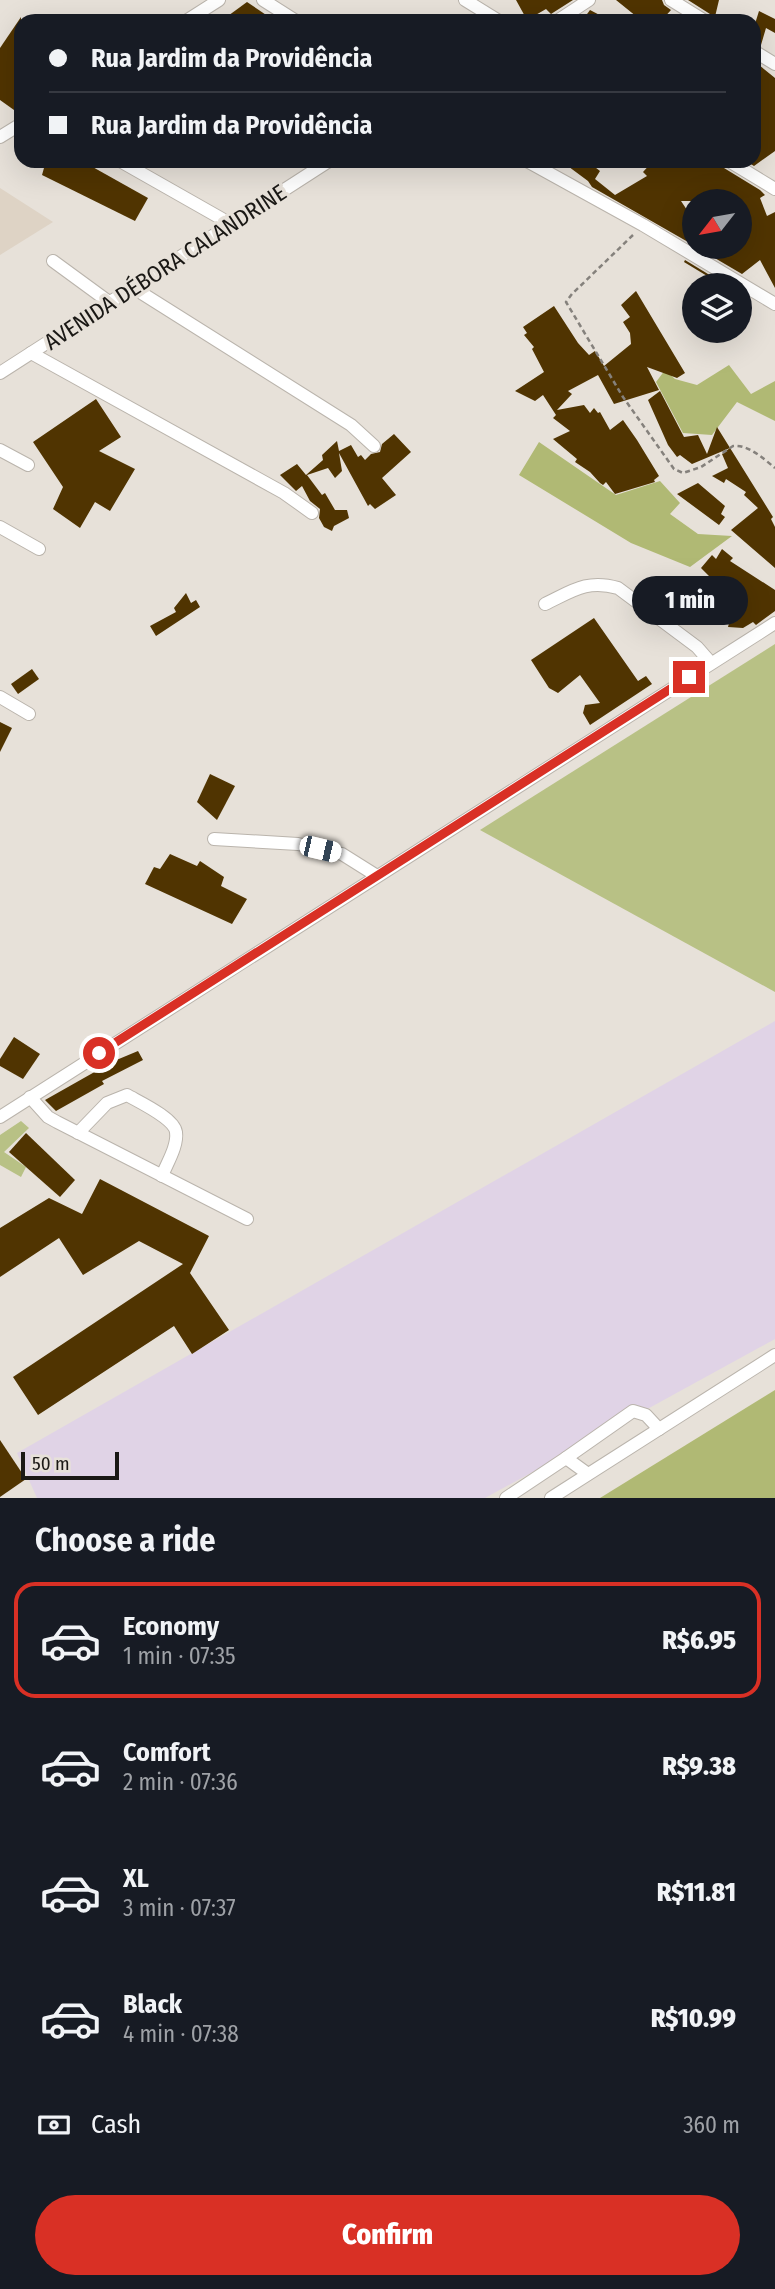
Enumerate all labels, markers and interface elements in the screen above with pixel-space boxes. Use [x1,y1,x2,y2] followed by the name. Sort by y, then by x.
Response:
[91,43,372,74] text: Rua Jardim da Providência
[91,110,372,141] text: Rua Jardim da Providência
[38,177,291,356] street label: AVENIDA DÉBORA CALANDRINE
[682,189,752,259] north arrow
[682,189,752,343] map controls
[682,273,752,343] button: layers
[631,576,747,624] callout: 1 min
[665,586,715,614] text: 1 min
[673,661,705,693] route end
[298,834,343,864] car
[83,1037,115,1069] route start
[21,1449,119,1481] scale bar
[32,1452,70,1475] text: 50 m
[35,1521,216,1559] text: Choose a ride
[39,1609,102,1672] icon: car
[123,1611,219,1642] text: Economy
[662,1625,736,1656] text: R$6.95
[123,1642,236,1670] text: 1 min · 07:35
[39,1735,102,1798] icon: car
[123,1737,211,1768] text: Comfort
[662,1751,736,1782] text: R$9.38
[123,1768,238,1796] text: 2 min · 07:36
[39,1861,102,1924] icon: car
[123,1863,149,1894] text: XL
[657,1877,736,1908] text: R$11.81
[123,1894,236,1922] text: 3 min · 07:37
[39,1987,102,2050] icon: car
[123,1989,182,2020] text: Black
[651,2003,736,2034] text: R$10.99
[123,2020,239,2048] text: 4 min · 07:38
[35,2106,73,2144] icon: cash
[91,2109,141,2140] text: Cash
[683,2111,740,2139] text: 360 m
[35,2195,740,2275] button: Confirm

